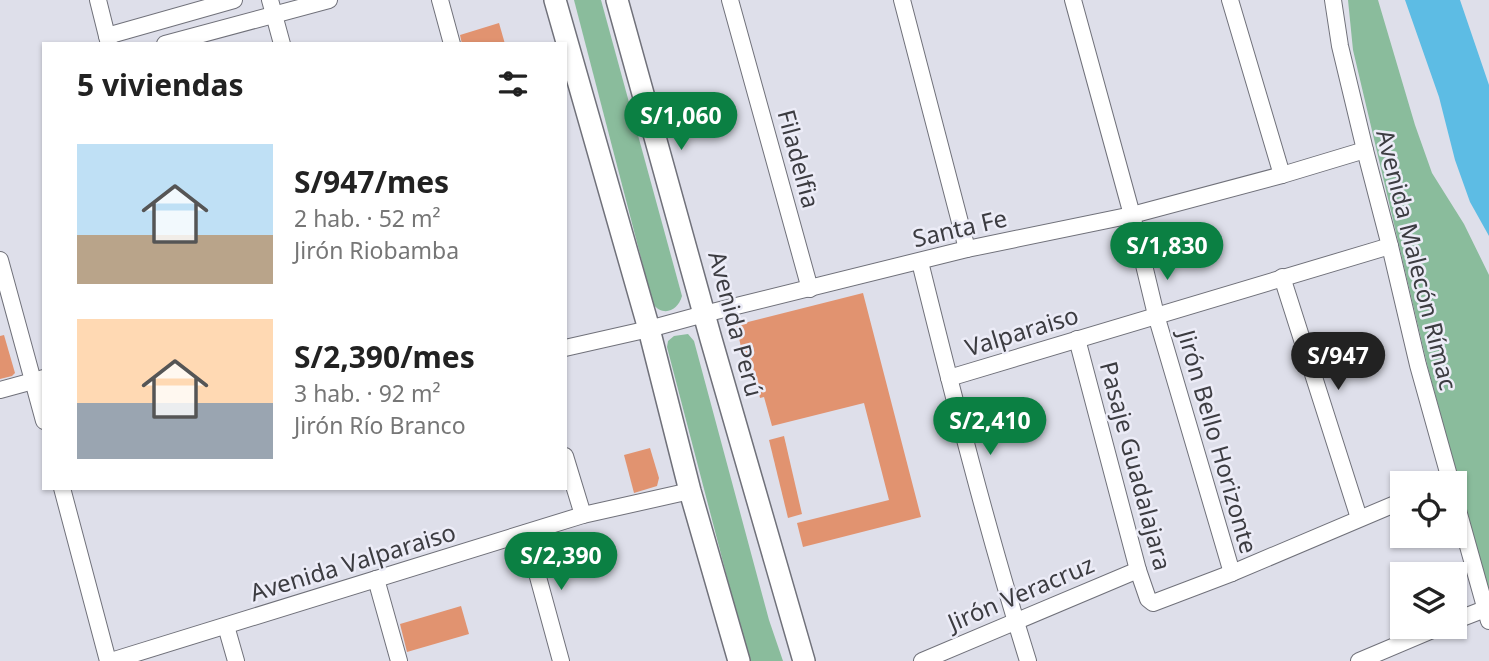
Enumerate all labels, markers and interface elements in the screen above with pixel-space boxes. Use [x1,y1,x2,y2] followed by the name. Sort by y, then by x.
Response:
[77,64,244,105] text: 5 viviendas
[494,65,532,103] icon: filters
[616,92,746,152] pin: S/1,060
[640,99,722,131] text: S/1,060
[770,106,828,212] street label: Filadelfia
[1369,126,1466,393] street label: Avenida Malecón Rímac
[294,161,449,202] text: S/947/mes
[133,172,217,256] icon: home
[909,201,1010,254] street label: Santa Fe
[294,202,441,234] text: 2 hab. · 52 m²
[1102,222,1232,282] pin: S/1,830
[1126,229,1208,261] text: S/1,830
[294,234,459,266] text: Jirón Riobamba
[701,247,772,400] street label: Avenida Perú
[961,298,1082,363] street label: Valparaiso
[1170,324,1266,557] street label: Jirón Bello Horizonte
[1289,332,1387,392] pin: S/947
[294,336,475,377] text: S/2,390/mes
[1307,339,1369,371] text: S/947
[133,347,217,431] icon: home
[1093,357,1180,574] street label: Pasaje Guadalajara
[294,377,441,409] text: 3 hab. · 92 m²
[925,398,1055,457] pin: S/2,410
[949,404,1031,436] text: S/2,410
[294,409,466,441] text: Jirón Río Branco
[1390,471,1467,639] map controls
[1390,471,1467,548] button: locate
[246,515,459,609] street label: Avenida Valparaiso
[496,532,626,592] pin: S/2,390
[520,539,602,571] text: S/2,390
[940,547,1099,639] street label: Jirón Veracruz
[1390,562,1467,639] button: layers

